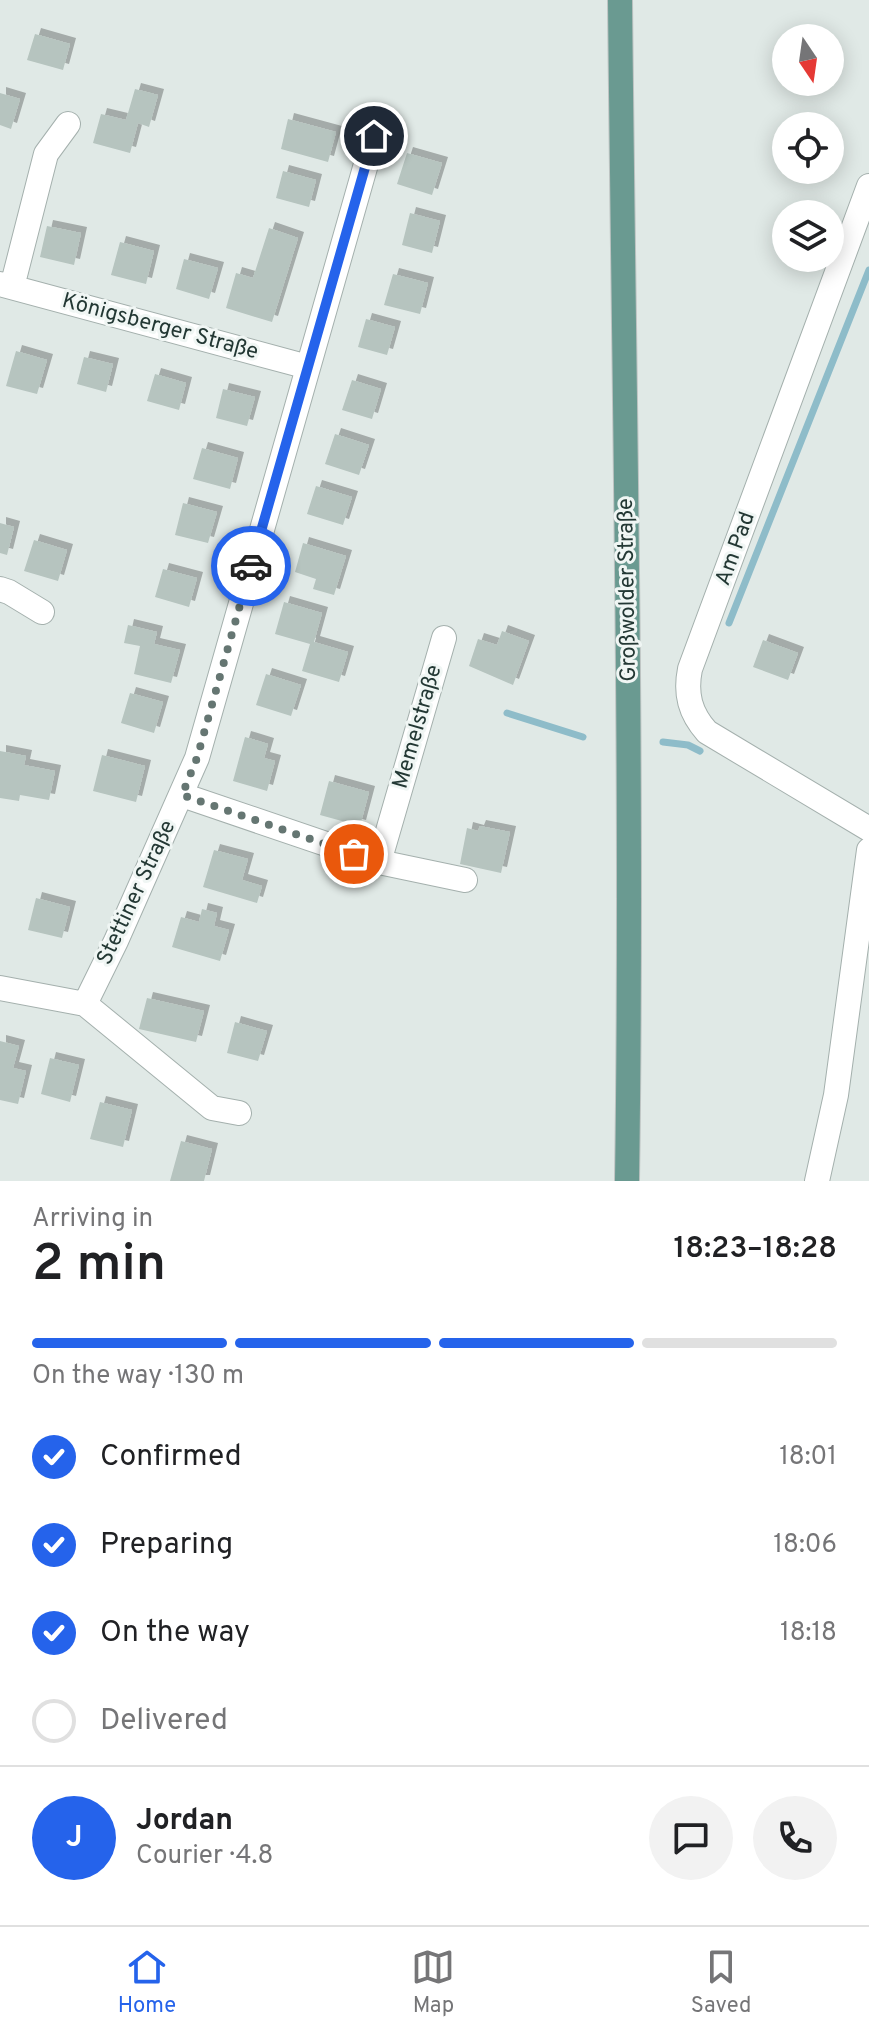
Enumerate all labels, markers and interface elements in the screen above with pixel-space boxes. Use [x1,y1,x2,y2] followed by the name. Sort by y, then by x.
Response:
[772,24,844,96] north arrow
[772,24,844,272] map controls
[340,102,408,170] pin
[772,112,844,184] button: locate
[352,114,396,158] icon: home
[772,200,844,272] button: layers
[59,288,261,366] street label: Königsberger Straße
[613,498,643,682] street label: Großwolder Straße
[710,508,762,590] street label: Am Pad
[211,526,291,606] courier
[229,544,273,588] icon: car
[387,662,449,792] street label: Memelstraße
[92,816,182,970] street label: Stettiner Straße
[320,820,388,888] pin
[332,832,376,876] icon: bag
[32,1203,153,1236] text: Arriving in
[674,1231,837,1268] text: 18:23–18:28
[32,1233,166,1299] text: 2 min
[32,1360,244,1393] text: On the way · 130 m
[32,1435,76,1479] icon: check
[100,1439,242,1476] text: Confirmed
[779,1441,837,1474] text: 18:01
[32,1523,76,1567] icon: check
[100,1527,233,1564] text: Preparing
[773,1529,837,1562] text: 18:06
[32,1611,76,1655] icon: check
[100,1615,250,1652] text: On the way
[780,1617,837,1650] text: 18:18
[100,1703,228,1740] text: Delivered
[649,1796,733,1880] button: chat
[753,1796,837,1880] button: phone
[136,1803,233,1840] text: Jordan
[66,1820,82,1857] text: J
[136,1840,273,1873] text: Courier · 4.8
[118,1945,176,2020] tab: Home
[411,1945,455,2020] tab: Map
[691,1945,751,2020] tab: Saved

